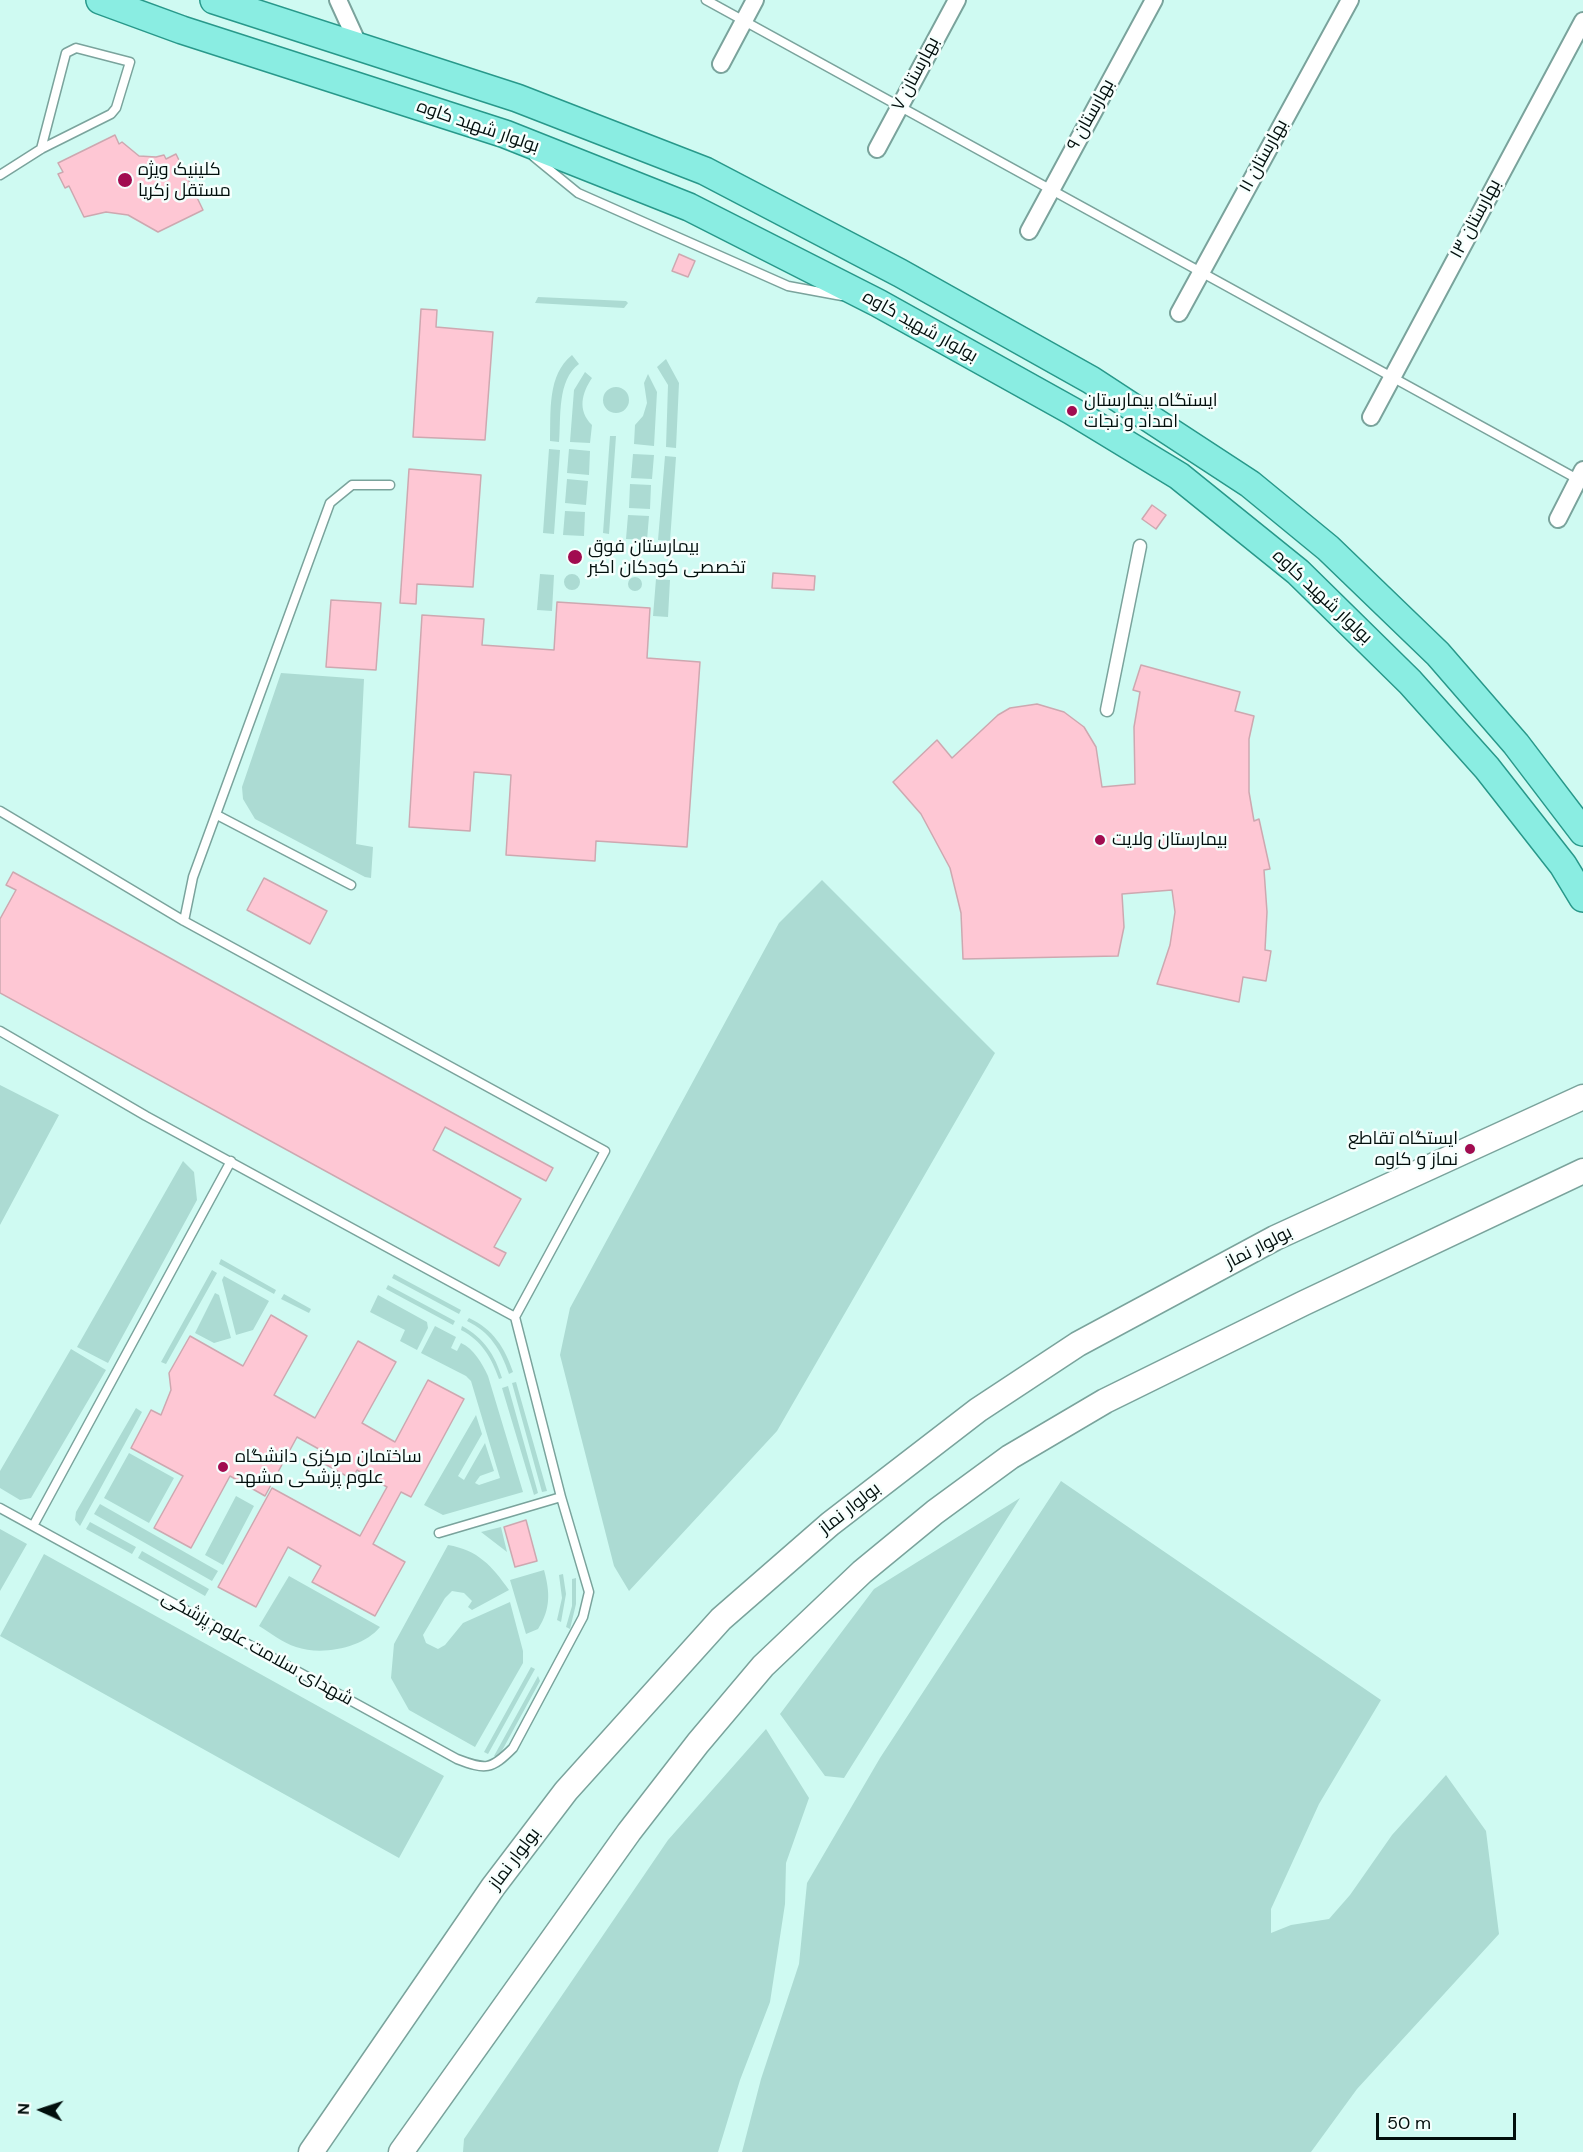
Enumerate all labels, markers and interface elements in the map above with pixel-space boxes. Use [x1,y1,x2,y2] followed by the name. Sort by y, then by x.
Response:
[888,34,944,114] street label: بهارستان ۷
[1063,76,1119,154] street label: بهارستان ۹
[414,96,542,158] street label: بولوار شهید کاوه
[1235,116,1293,196] street label: بهارستان ۱۱
[138,159,231,201] place label: کلینیک ویژه مستقل زکریا
[116,171,134,189] marker: کلینیک ویژه مستقل زکریا
[1446,176,1506,262] street label: بهارستان ۱۳
[859,286,981,368] street label: بولوار شهید کاوه
[1084,390,1218,432] place label: ایستگاه بیمارستان امداد و نجات
[1065,404,1079,418] marker: ایستگاه بیمارستان امداد و نجات
[588,536,746,578] place label: بیمارستان فوق تخصصی کودکان اکبر
[1268,545,1376,649] street label: بولوار شهید کاوه
[566,548,584,566] marker: بیمارستان فوق تخصصی کودکان اکبر
[1112,829,1227,851] place label: بیمارستان ولایت
[1093,833,1107,847] marker: بیمارستان ولایت
[1348,1128,1458,1170] place label: ایستگاه تقاطع نماز و کاوه
[1463,1142,1477,1156] marker: ایستگاه تقاطع نماز و کاوه
[1222,1222,1296,1274] street label: بولوار نماز
[235,1446,422,1488] place label: ساختمان مرکزی دانشگاه علوم پزشکی مشهد
[216,1460,230,1474] marker: ساختمان مرکزی دانشگاه علوم پزشکی مشهد
[815,1478,885,1540] street label: بولوار نماز
[157,1587,357,1711] street label: شهدای سلامت علوم پزشکی
[485,1824,545,1894] street label: بولوار نماز
[12,2080,72,2140] north arrow
[1379,2101,1518,2139] scale bar
[13,2103,34,2115] text: N
[1387,2111,1431,2135] text: 50 m

